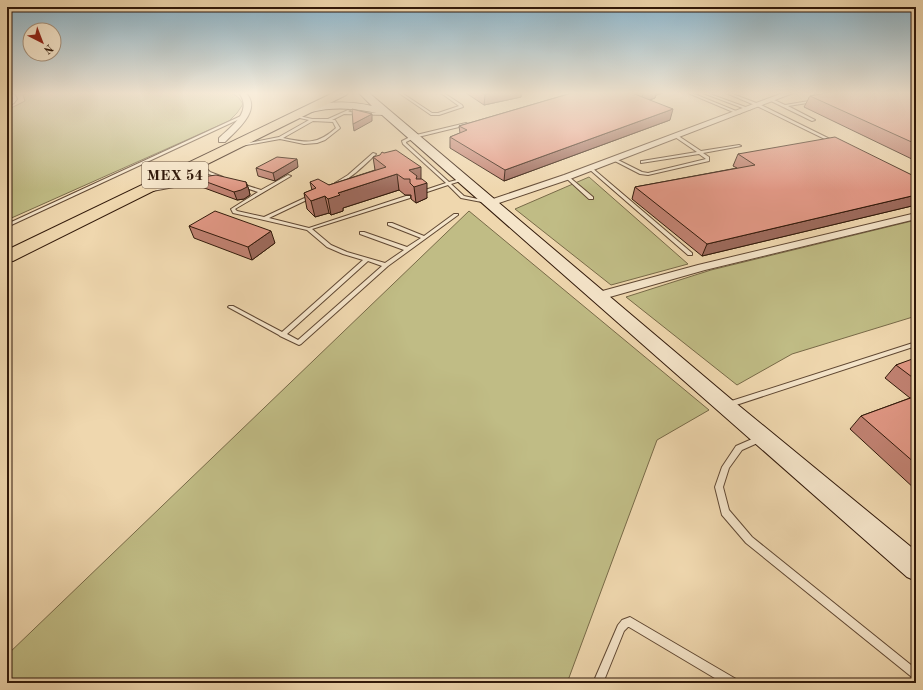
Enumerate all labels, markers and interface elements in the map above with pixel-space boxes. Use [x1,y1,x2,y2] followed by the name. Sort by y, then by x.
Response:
[22,22,62,62] north arrow
[40,41,54,56] text: N
[142,162,208,188] road number: MEX 54

